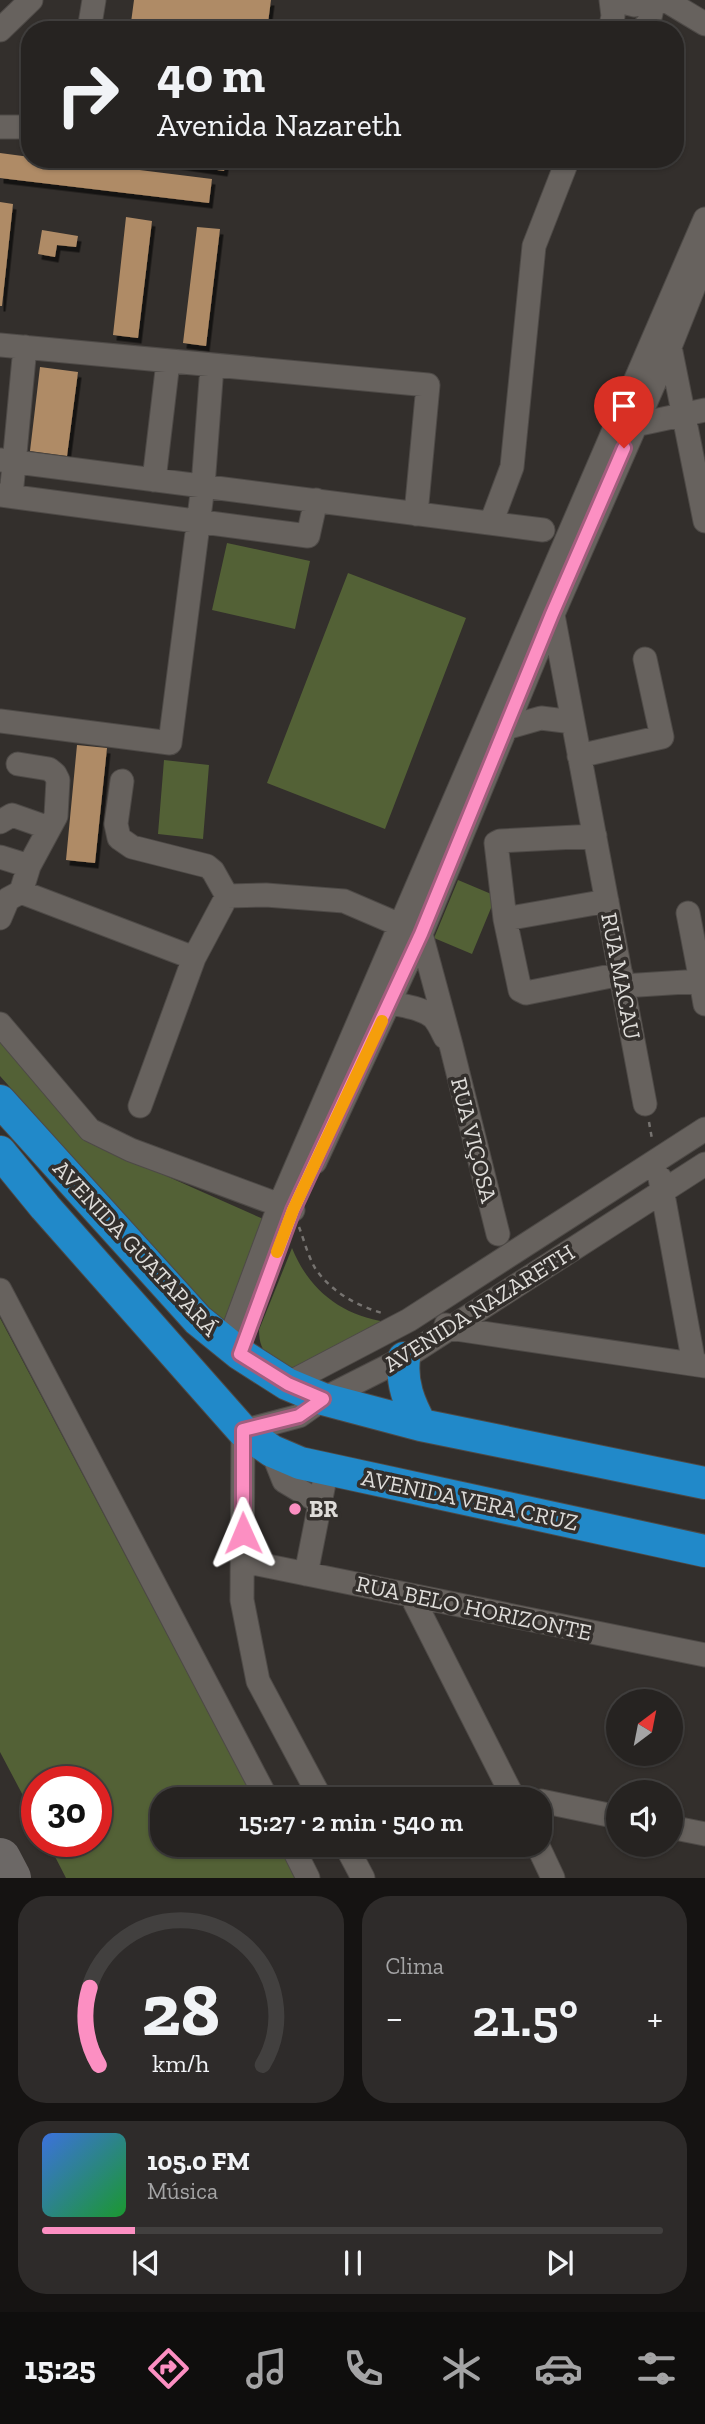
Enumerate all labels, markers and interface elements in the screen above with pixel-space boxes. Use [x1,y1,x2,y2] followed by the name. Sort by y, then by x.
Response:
[157,46,265,105] text: 40 m
[42,49,133,140] icon: right
[157,106,402,144] text: Avenida Nazareth
[594,376,654,448] pin
[605,387,643,425] icon: arrive
[595,910,647,1042] street label: RUA MACAU
[445,1074,503,1207] street label: RUA VIÇOSA
[47,1154,225,1342] street label: AVENIDA GUATAPARÁ
[378,1238,580,1378] street label: AVENIDA NAZARETH
[359,1463,581,1537] street label: AVENIDA VERA CRUZ
[309,1495,338,1523] place label: BR
[206,1496,280,1570] position arrow
[287,1501,303,1517] marker: BR
[354,1569,594,1647] street label: RUA BELO HORIZONTE
[606,1689,682,1766] north arrow
[606,1689,683,1857] map controls
[21,1766,112,1857] speed limit sign: 30
[606,1780,683,1857] button: sound
[239,1806,463,1838] text: 15:27 · 2 min · 540 m
[386,1952,444,1980] text: Clima
[142,1967,220,2055] text: 28
[472,1987,578,2049] text: 21.5°
[386,1995,403,2041] text: −
[647,1995,663,2041] text: +
[152,2048,209,2078] text: km/h
[147,2145,250,2177] text: 105.0 FM
[147,2177,218,2205] text: Música
[127,2244,165,2282] icon: previous
[334,2244,372,2282] icon: pause
[541,2244,579,2282] icon: next
[144,2344,193,2393] icon: directions
[242,2344,291,2393] icon: music
[339,2344,388,2393] icon: phone
[437,2344,486,2393] icon: climate
[534,2344,583,2393] icon: car
[632,2344,681,2393] icon: filters
[24,2349,96,2387] text: 15:25

